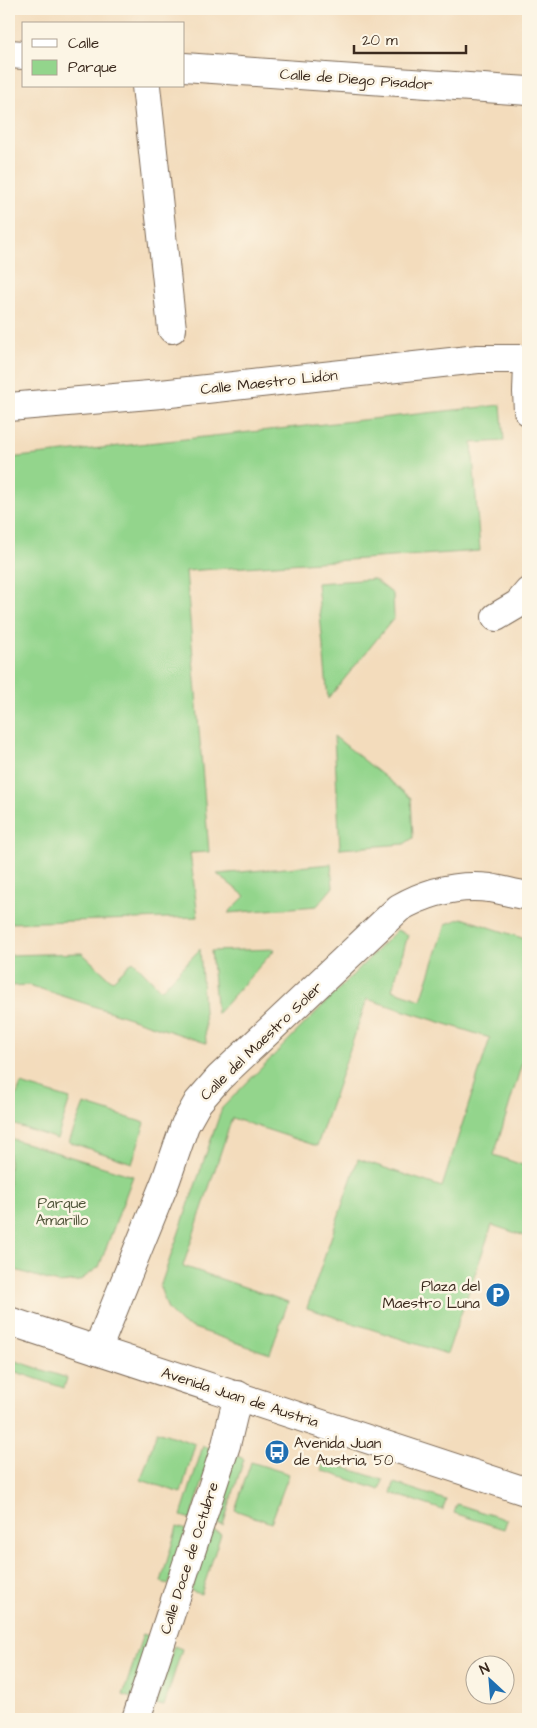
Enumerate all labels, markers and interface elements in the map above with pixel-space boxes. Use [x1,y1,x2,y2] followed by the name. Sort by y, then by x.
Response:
[22,22,185,88] legend
[354,22,467,54] scale bar
[362,30,398,51] text: 20 m
[68,33,99,54] text: Calle
[68,57,117,78] text: Parque
[279,64,433,96] street label: Calle de Diego Pisador
[199,365,339,400] street label: Calle Maestro Lidón
[196,977,327,1105] street label: Calle del Maestro Soler
[36,1193,89,1231] park label: Parque Amarillo
[382,1276,480,1314] place label: Plaza del Maestro Luna
[485,1282,511,1308] parking icon: Plaza del Maestro Luna
[159,1362,321,1433] street label: Avenida Juan de Austria
[294,1433,394,1471] place label: Avenida Juan de Austria, 50
[264,1439,290,1465] bus stop icon: Avenida Juan de Austria, 50
[155,1479,224,1637] street label: Calle Doce de Octubre
[464,1656,514,1706] north arrow
[476,1658,493,1680] text: N

